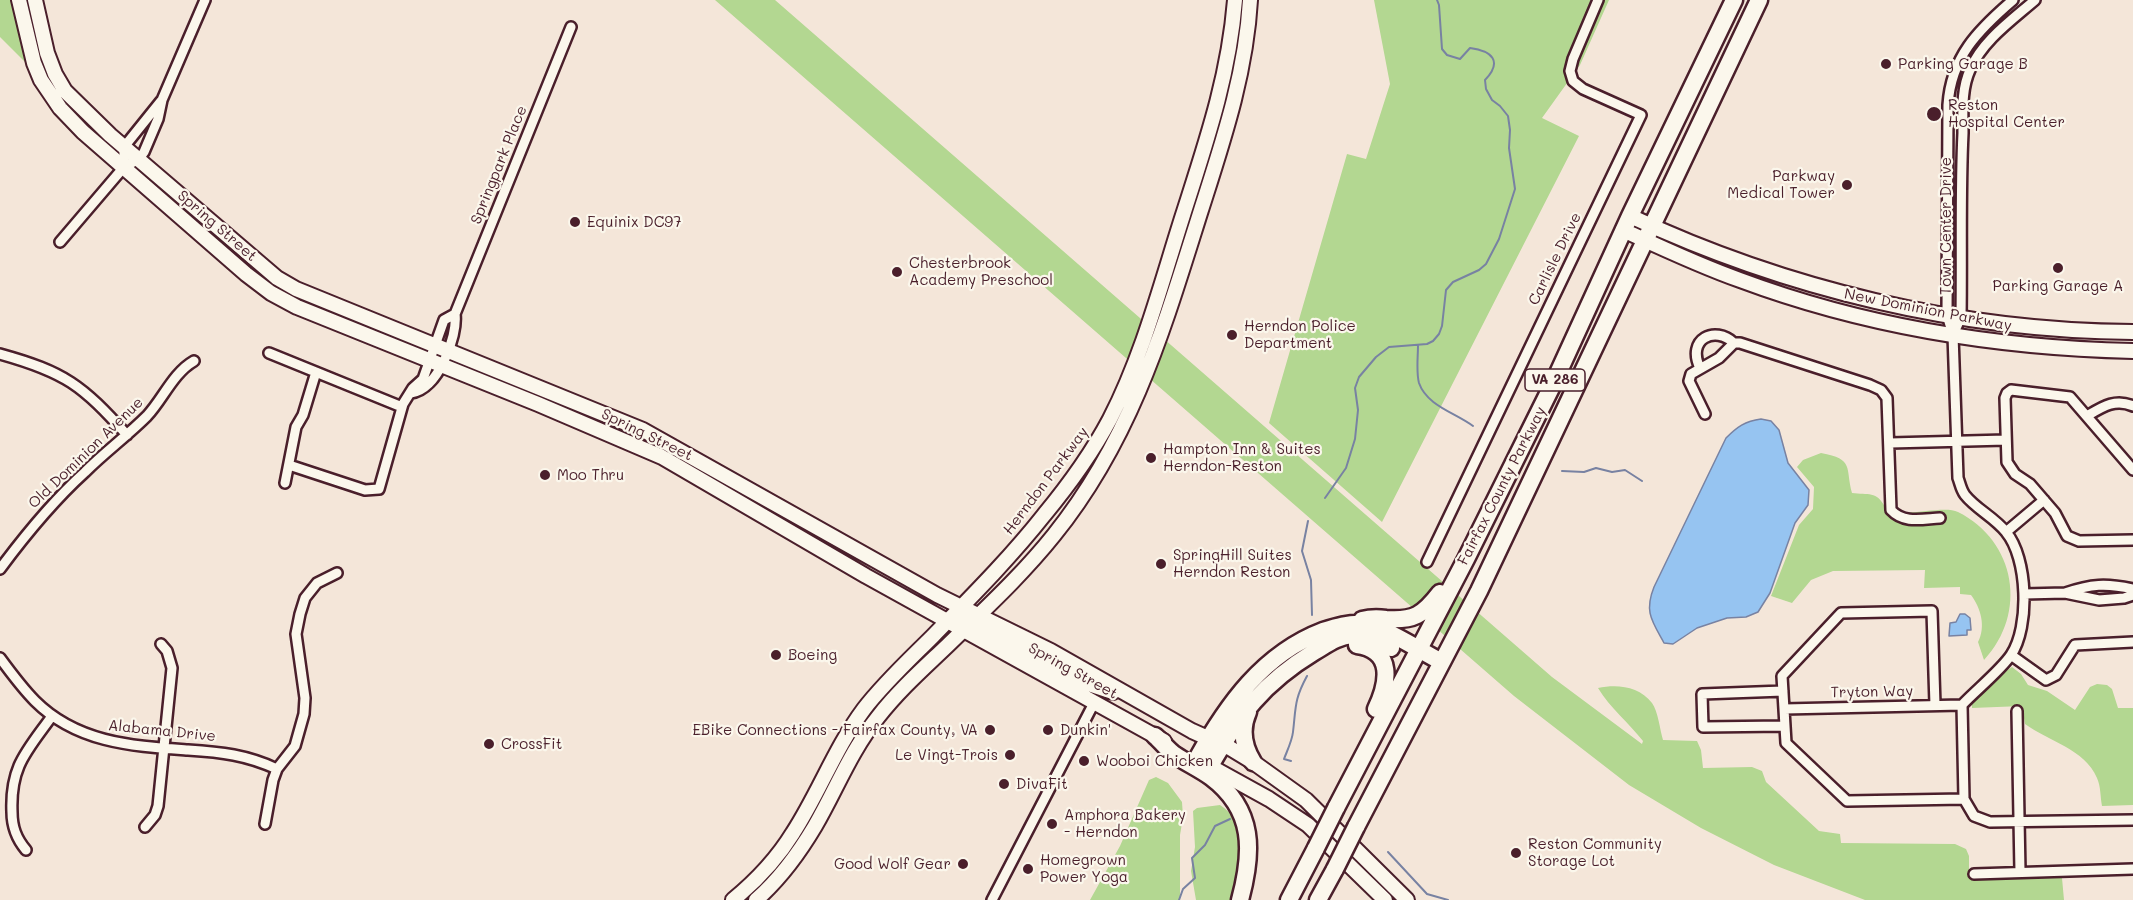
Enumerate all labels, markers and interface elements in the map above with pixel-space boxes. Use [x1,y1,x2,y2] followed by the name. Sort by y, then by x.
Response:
[1898,55,2028,73] place label: Parking Garage B
[1879,57,1893,71] marker: Parking Garage B
[1948,96,2065,131] place label: Reston Hospital Center
[467,103,531,227] street label: Springpark Place
[1925,105,1943,123] marker: Reston Hospital Center
[1937,157,1955,295] street label: Town Center Drive
[1727,167,1835,202] place label: Parkway Medical Tower
[1840,178,1854,192] marker: Parkway Medical Tower
[174,187,260,265] street label: Spring Street
[1525,210,1585,308] street label: Carlisle Drive
[587,213,682,231] place label: Equinix DC97
[568,215,582,229] marker: Equinix DC97
[909,254,1053,289] place label: Chesterbrook Academy Preschool
[2051,261,2065,275] marker: Parking Garage A
[890,265,904,279] marker: Chesterbrook Academy Preschool
[1993,277,2123,295] place label: Parking Garage A
[1843,285,2013,335] street label: New Dominion Parkway
[1244,317,1356,352] place label: Herndon Police Department
[1225,328,1239,342] marker: Herndon Police Department
[1525,369,1585,391] road number: VA 286
[25,394,147,512] street label: Old Dominion Avenue
[1454,404,1550,568] street label: Fairfax County Parkway
[598,405,696,465] street label: Spring Street
[1000,424,1092,538] street label: Herndon Parkway
[1163,440,1321,475] place label: Hampton Inn & Suites Herndon-Reston
[1144,451,1158,465] marker: Hampton Inn & Suites Herndon-Reston
[557,466,624,484] place label: Moo Thru
[538,468,552,482] marker: Moo Thru
[1173,546,1292,581] place label: SpringHill Suites Herndon Reston
[1154,557,1168,571] marker: SpringHill Suites Herndon Reston
[1025,639,1121,703] street label: Spring Street
[788,646,837,664] place label: Boeing
[769,648,783,662] marker: Boeing
[1831,682,1913,702] street label: Tryton Way
[107,716,217,746] street label: Alabama Drive
[692,721,978,739] place label: EBike Connections - Fairfax County, VA
[1060,721,1111,739] place label: Dunkin'
[983,723,997,737] marker: EBike Connections - Fairfax County, VA
[1041,723,1055,737] marker: Dunkin'
[501,735,562,753] place label: CrossFit
[482,737,496,751] marker: CrossFit
[895,746,998,764] place label: Le Vingt-Trois
[1003,748,1017,762] marker: Le Vingt-Trois
[1096,752,1213,770] place label: Wooboi Chicken
[1077,754,1091,768] marker: Wooboi Chicken
[1016,775,1068,793] place label: DivaFit
[997,777,1011,791] marker: DivaFit
[1064,806,1186,841] place label: Amphora Bakery - Herndon
[1045,817,1059,831] marker: Amphora Bakery - Herndon
[1528,835,1662,870] place label: Reston Community Storage Lot
[1509,846,1523,860] marker: Reston Community Storage Lot
[1040,851,1128,886] place label: Homegrown Power Yoga
[834,855,951,873] place label: Good Wolf Gear
[956,857,970,871] marker: Good Wolf Gear
[1021,862,1035,876] marker: Homegrown Power Yoga

